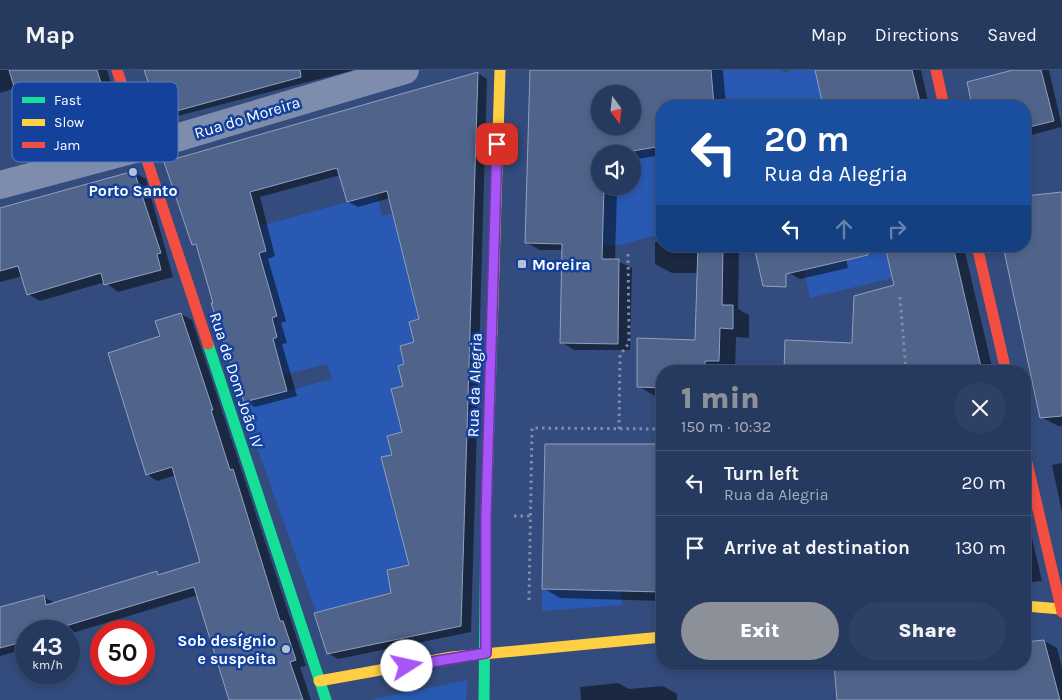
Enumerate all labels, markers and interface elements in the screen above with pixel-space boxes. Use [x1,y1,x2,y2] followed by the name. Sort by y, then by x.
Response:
[25,21,75,49] text: Map
[811,24,847,46] text: Map
[875,24,959,46] text: Directions
[987,24,1037,46] text: Saved
[12,82,178,162] legend
[591,85,641,135] north arrow
[591,85,641,195] map controls
[54,92,81,109] text: Fast
[192,92,302,143] street label: Rua do Moreira
[54,114,84,131] text: Slow
[764,119,849,160] text: 20 m
[681,120,746,185] icon: left
[476,123,518,165] pin
[483,130,511,158] icon: arrive
[54,137,80,154] text: Jam
[591,145,641,195] button: sound
[764,161,908,187] text: Rua da Alegria
[127,166,139,178] marker: Porto Santo
[89,181,177,200] place label: Porto Santo
[777,215,805,243] icon: left
[830,215,858,243] icon: ahead
[883,215,911,243] icon: right
[532,255,591,274] place label: Moreira
[516,258,528,270] marker: Moreira
[206,310,267,450] street label: Rua de Dom João IV
[463,332,486,438] street label: Rua da Alegria
[681,380,760,416] text: 1 min
[954,382,1006,434] button: close
[681,417,771,436] text: 150 m · 10:32
[724,463,799,485] text: Turn left
[681,469,709,497] icon: left
[961,472,1006,494] text: 20 m
[724,485,828,504] text: Rua da Alegria
[681,534,709,562] icon: arrive
[724,537,910,559] text: Arrive at destination
[955,537,1006,559] text: 130 m
[681,602,839,660] button: Exit
[849,602,1006,660] button: Share
[90,620,155,685] speed limit sign: 50
[177,631,276,668] place label: Sob desígnio e suspeita
[32,632,63,661] text: 43
[380,639,432,691] position arrow
[280,643,292,655] marker: Sob desígnio e suspeita
[32,658,63,672] text: km/h

